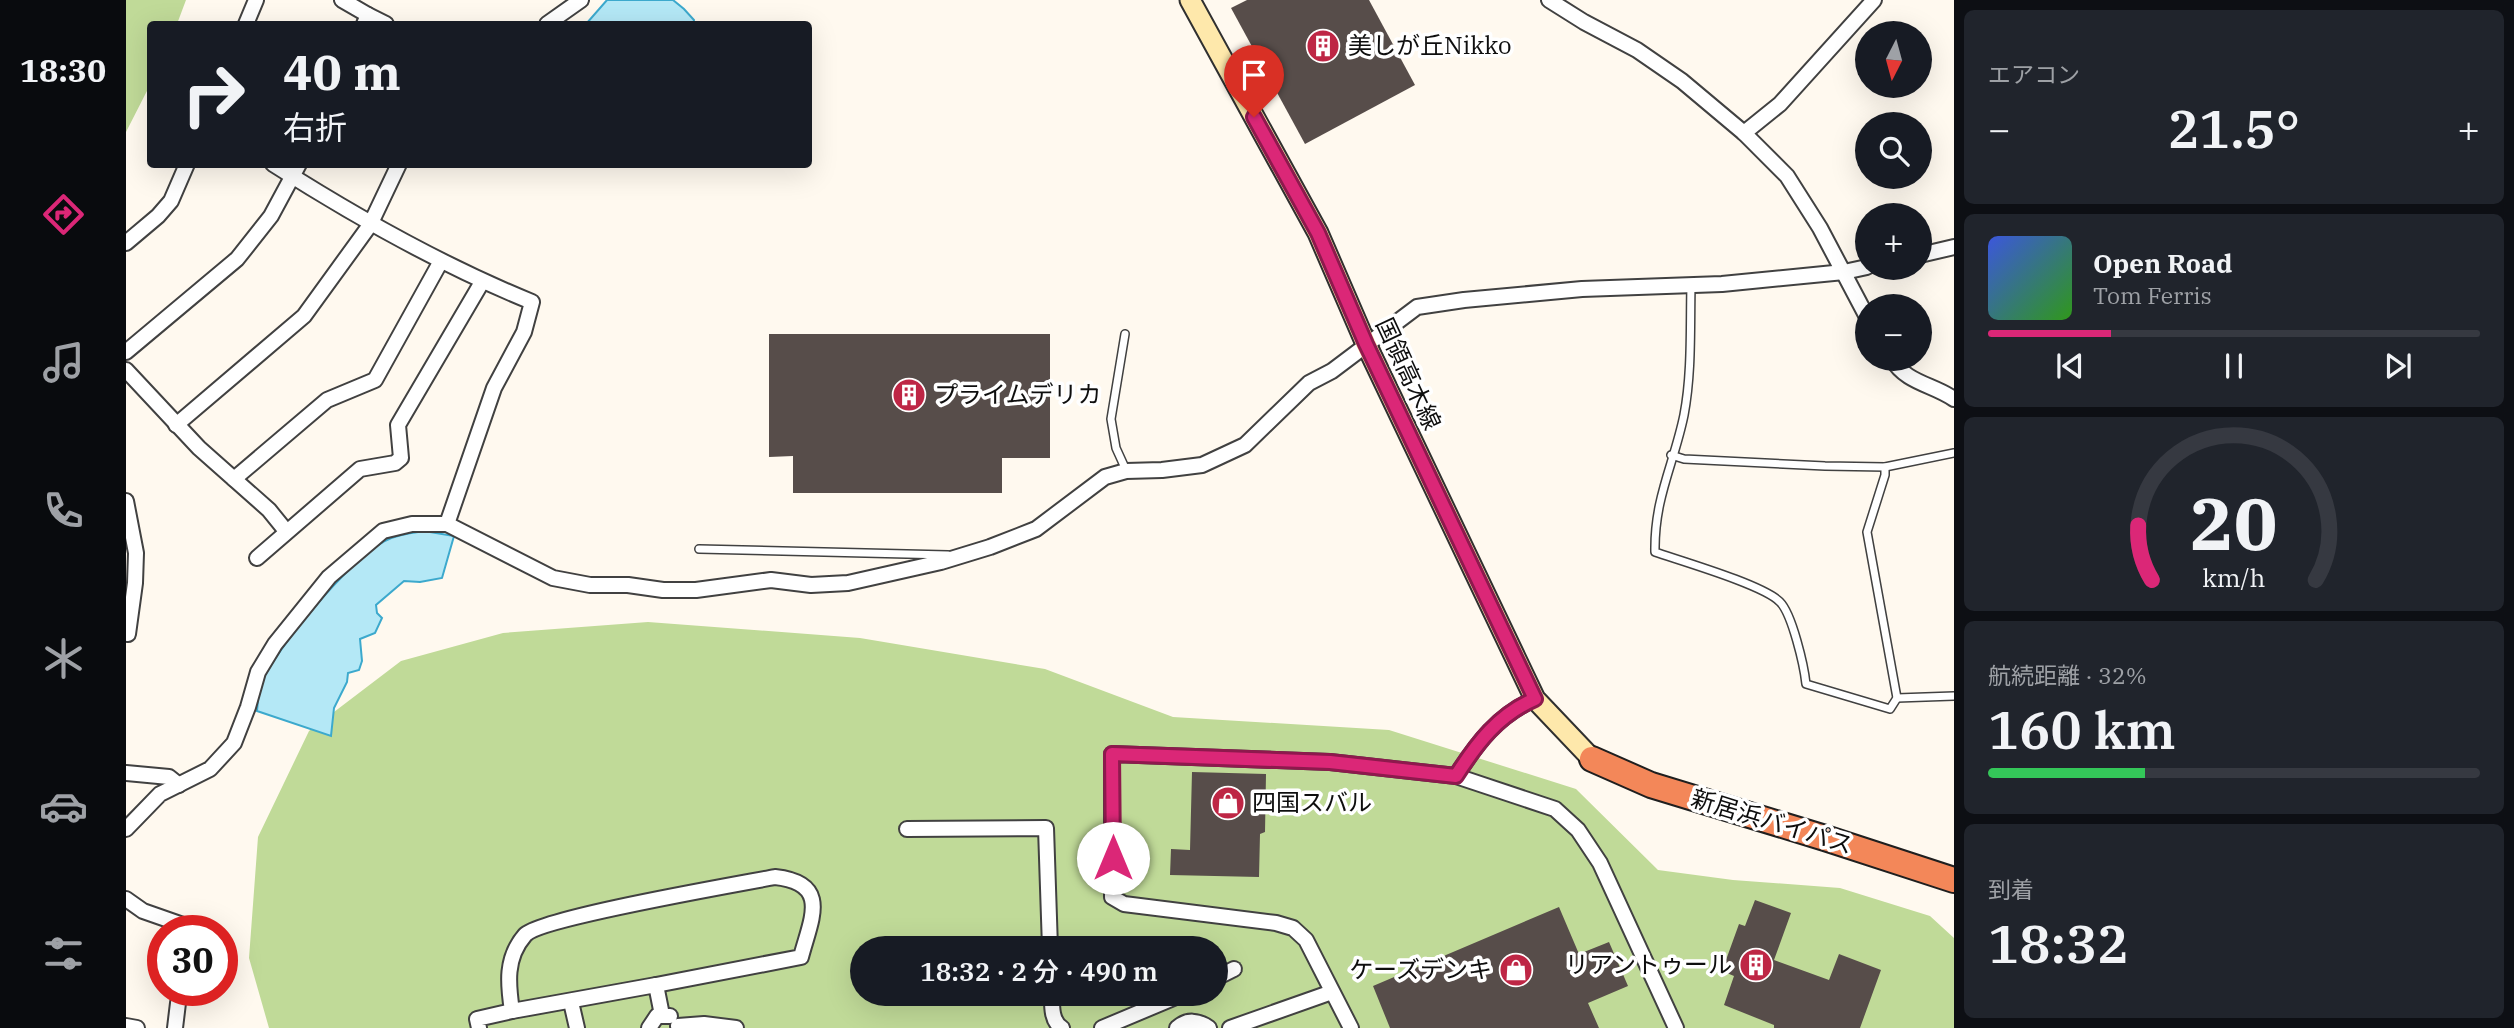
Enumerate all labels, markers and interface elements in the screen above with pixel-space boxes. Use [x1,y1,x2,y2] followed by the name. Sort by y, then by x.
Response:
[1855,21,1932,98] north arrow
[1855,21,1932,371] map controls
[1304,27,1342,65] building icon: 美しが丘Nikko
[1348,29,1511,61] place label: 美しが丘Nikko
[283,40,401,103] text: 40 m
[1224,45,1284,117] pin
[20,49,106,91] text: 18:30
[168,49,259,140] icon: right
[1235,56,1273,94] icon: arrive
[1988,59,2080,89] text: エアコン
[2168,95,2300,162] text: 21.5°
[1988,104,2011,153] text: −
[2457,104,2480,153] text: +
[283,106,347,148] text: 右折
[1855,112,1932,189] button: search
[39,190,88,239] icon: directions
[1855,203,1932,280] button: +
[2093,246,2232,280] text: Open Road
[2093,280,2212,310] text: Tom Ferris
[1855,294,1932,371] button: −
[1369,312,1449,435] street label: 国領高木線
[39,338,88,387] icon: music
[2051,347,2089,385] icon: previous
[2215,347,2253,385] icon: pause
[2379,347,2417,385] icon: next
[890,376,928,414] building icon: プライムデリカ
[934,378,1102,410] place label: プライムデリカ
[2190,475,2278,570] text: 20
[39,486,88,535] icon: phone
[2202,561,2266,594] text: km/h
[39,634,88,683] icon: climate
[1988,660,2147,690] text: 航続距離 · 32%
[1988,696,2176,763] text: 160 km
[1688,781,1857,861] street label: 新居浜バイパス
[39,782,88,831] icon: car
[1209,784,1247,822] shop icon: 四国スバル
[1252,786,1372,818] place label: 四国スバル
[1076,821,1150,895] position arrow
[1988,874,2034,904] text: 到着
[1988,910,2128,977] text: 18:32
[147,915,238,1006] speed limit sign: 30
[39,929,88,978] icon: filters
[1737,946,1775,984] building icon: リアントゥール
[1565,948,1732,980] place label: リアントゥール
[1497,951,1535,989] shop icon: ケーズデンキ
[1349,953,1492,985] place label: ケーズデンキ
[920,954,1158,988] text: 18:32 · 2 分 · 490 m

